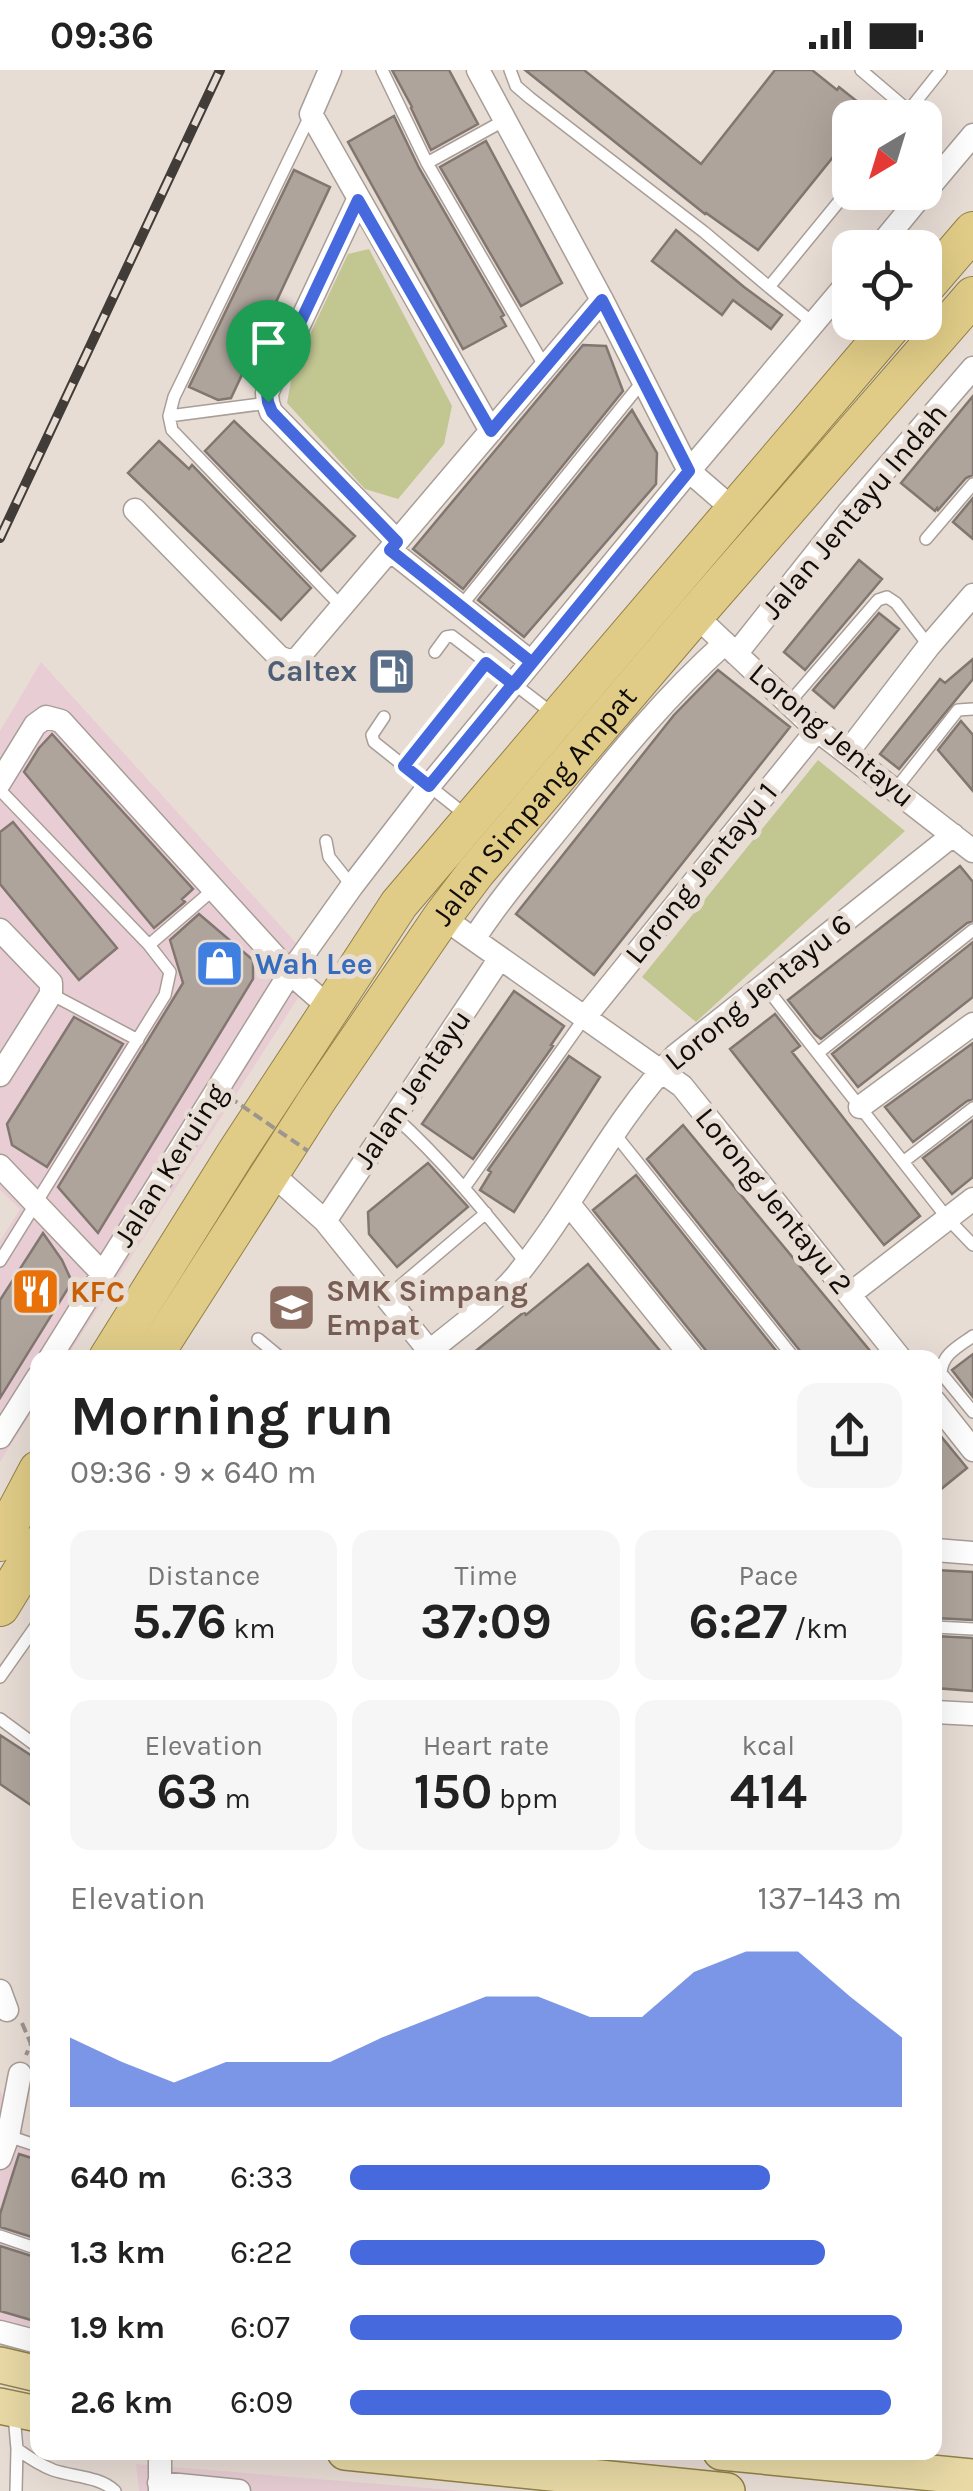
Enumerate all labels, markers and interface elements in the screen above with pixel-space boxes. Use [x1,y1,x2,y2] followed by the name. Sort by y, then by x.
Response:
[50,13,154,58] text: 09:36
[832,100,942,210] north arrow
[832,100,942,340] map controls
[832,230,942,340] button: locate
[226,300,311,403] pin
[241,315,296,370] icon: arrive
[753,396,955,626] street label: Jalan Jentayu Indah
[366,645,418,697] fuel station icon: Caltex
[267,653,357,689] place label: Caltex
[742,655,922,815] street label: Lorong Jentayu
[424,679,644,932] street label: Jalan Simpang Ampat
[617,775,785,971] street label: Lorong Jentayu 1
[657,906,859,1078] street label: Lorong Jentayu 6
[194,938,246,990] shop icon: Wah Lee
[255,946,373,982] place label: Wah Lee
[346,1003,478,1175] street label: Jalan Jentayu
[106,1077,234,1253] street label: Jalan Keruing
[688,1100,860,1302] street label: Lorong Jentayu 2
[9,1266,61,1318] restaurant icon: KFC
[326,1273,528,1343] place label: SMK Simpang Empat
[70,1274,125,1310] place label: KFC
[265,1282,317,1334] school or university icon: SMK Simpang Empat
[797,1383,902,1488] button: share
[70,1384,394,1448] text: Morning run
[70,1454,316,1491] text: 09:36 · 9 × 640 m
[147,1559,260,1592] text: Distance
[455,1559,517,1592] text: Time
[738,1559,798,1592] text: Pace
[132,1592,227,1651] text: 5.76
[420,1592,552,1651] text: 37:09
[688,1592,787,1651] text: 6:27
[227,1612,276,1645] text: km
[787,1612,848,1645] text: /km
[144,1729,263,1762] text: Elevation
[423,1729,549,1762] text: Heart rate
[742,1729,795,1762] text: kcal
[157,1762,218,1821] text: 63
[414,1762,492,1821] text: 150
[730,1762,807,1821] text: 414
[218,1782,251,1815] text: m
[492,1782,558,1815] text: bpm
[70,1880,205,1917] text: Elevation
[758,1880,902,1917] text: 137–143 m
[70,2159,167,2196] text: 640 m
[230,2159,294,2196] text: 6:33
[70,2234,166,2271] text: 1.3 km
[230,2234,293,2271] text: 6:22
[70,2309,165,2346] text: 1.9 km
[230,2309,290,2346] text: 6:07
[70,2384,173,2421] text: 2.6 km
[230,2384,293,2421] text: 6:09

